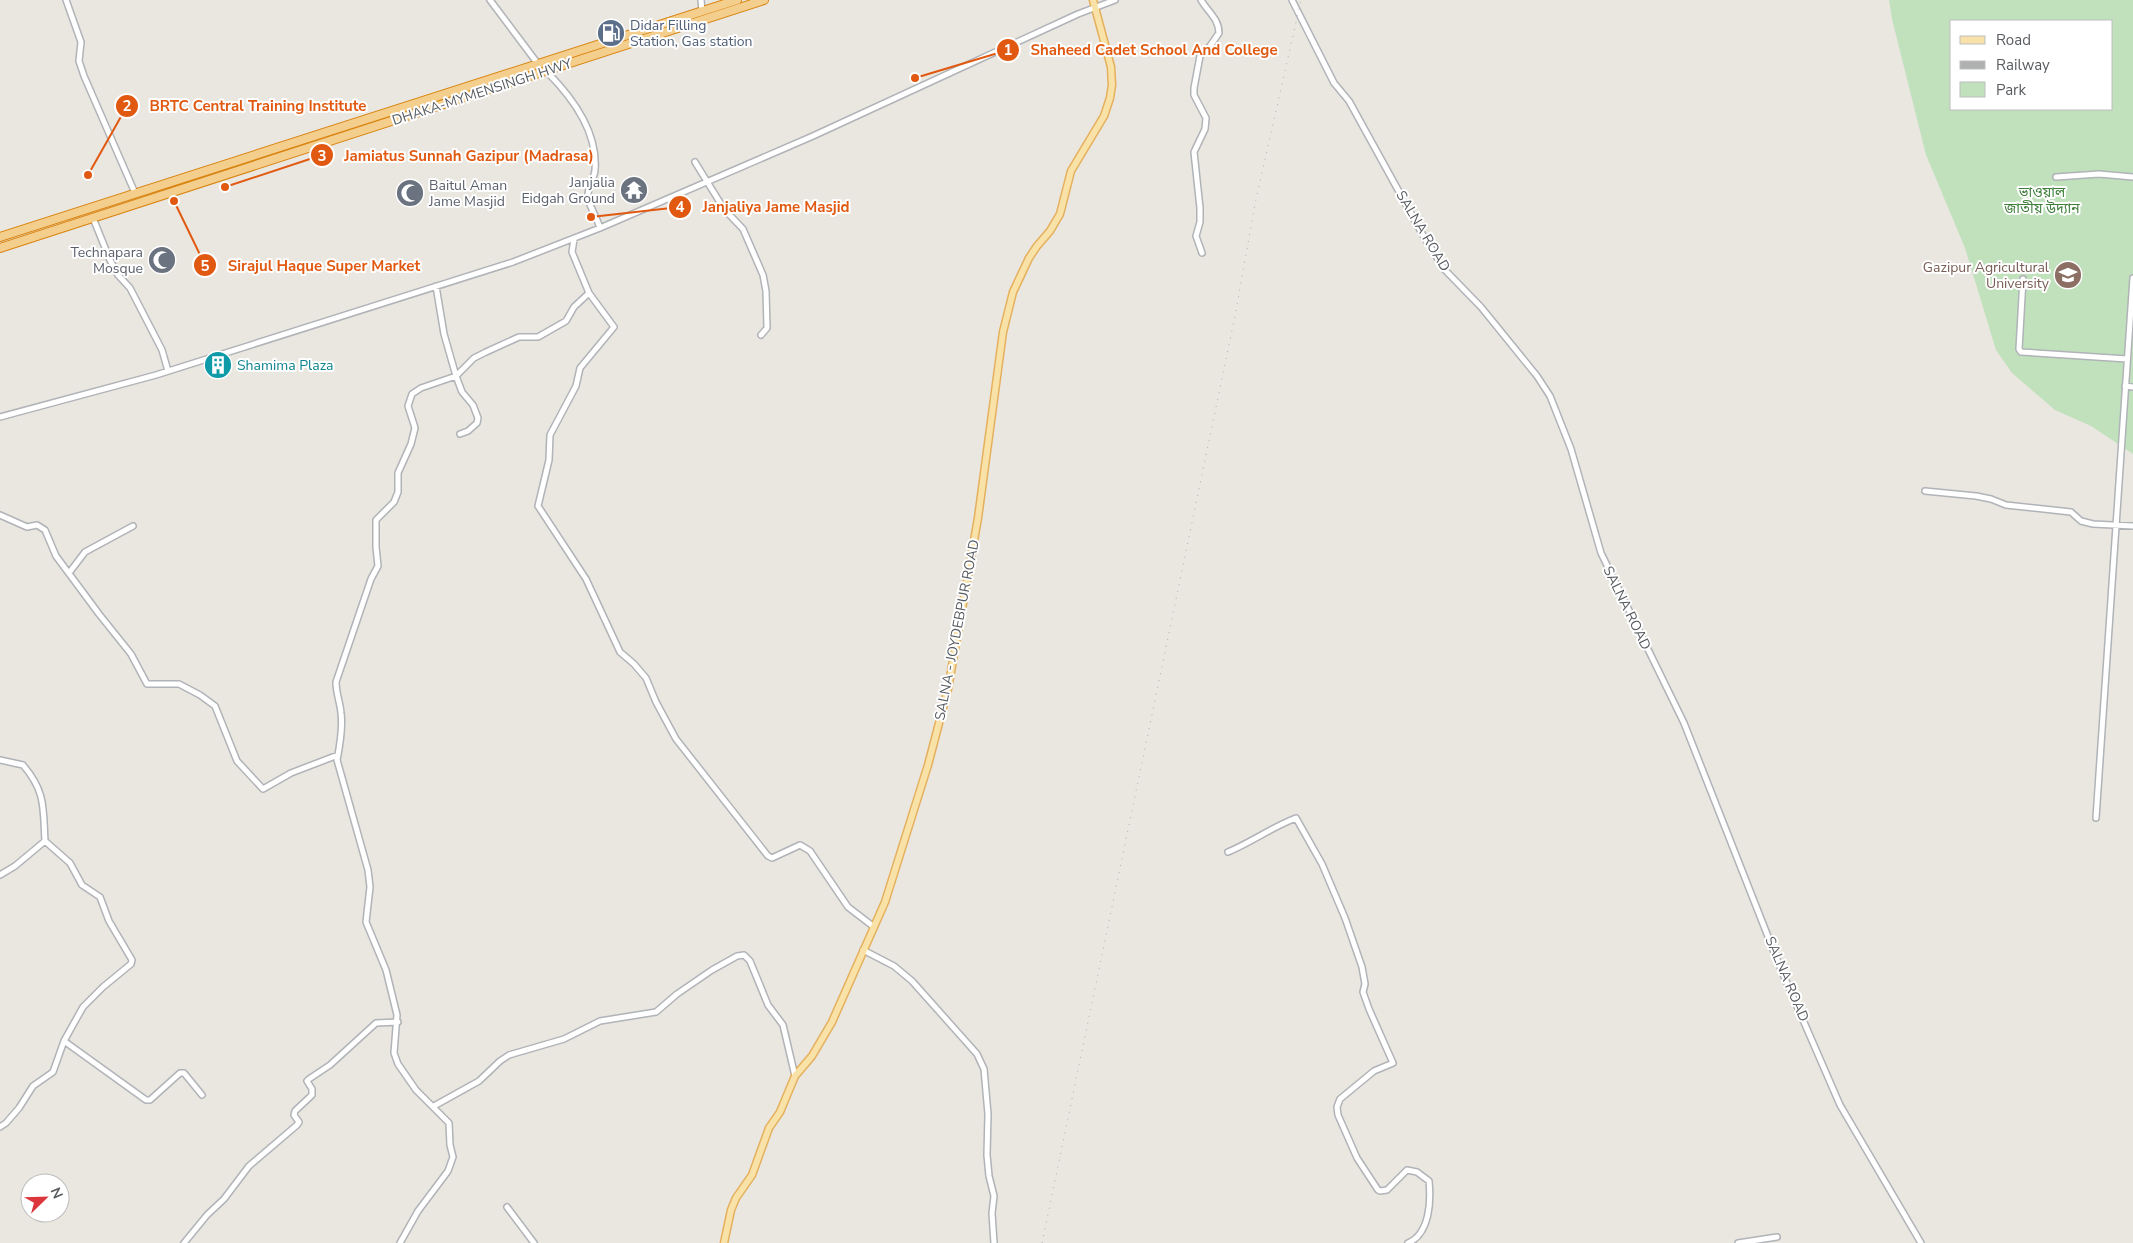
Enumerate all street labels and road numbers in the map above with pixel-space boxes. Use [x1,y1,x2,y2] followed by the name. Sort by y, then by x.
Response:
[390,54,575,130] street label: DHAKA-MYMENSINGH HWY
[1391,187,1455,275] street label: SALNA ROAD
[930,538,984,722] street label: SALNA - JOYDEBPUR ROAD
[1599,563,1655,653] street label: SALNA ROAD
[1760,933,1814,1025] street label: SALNA ROAD

